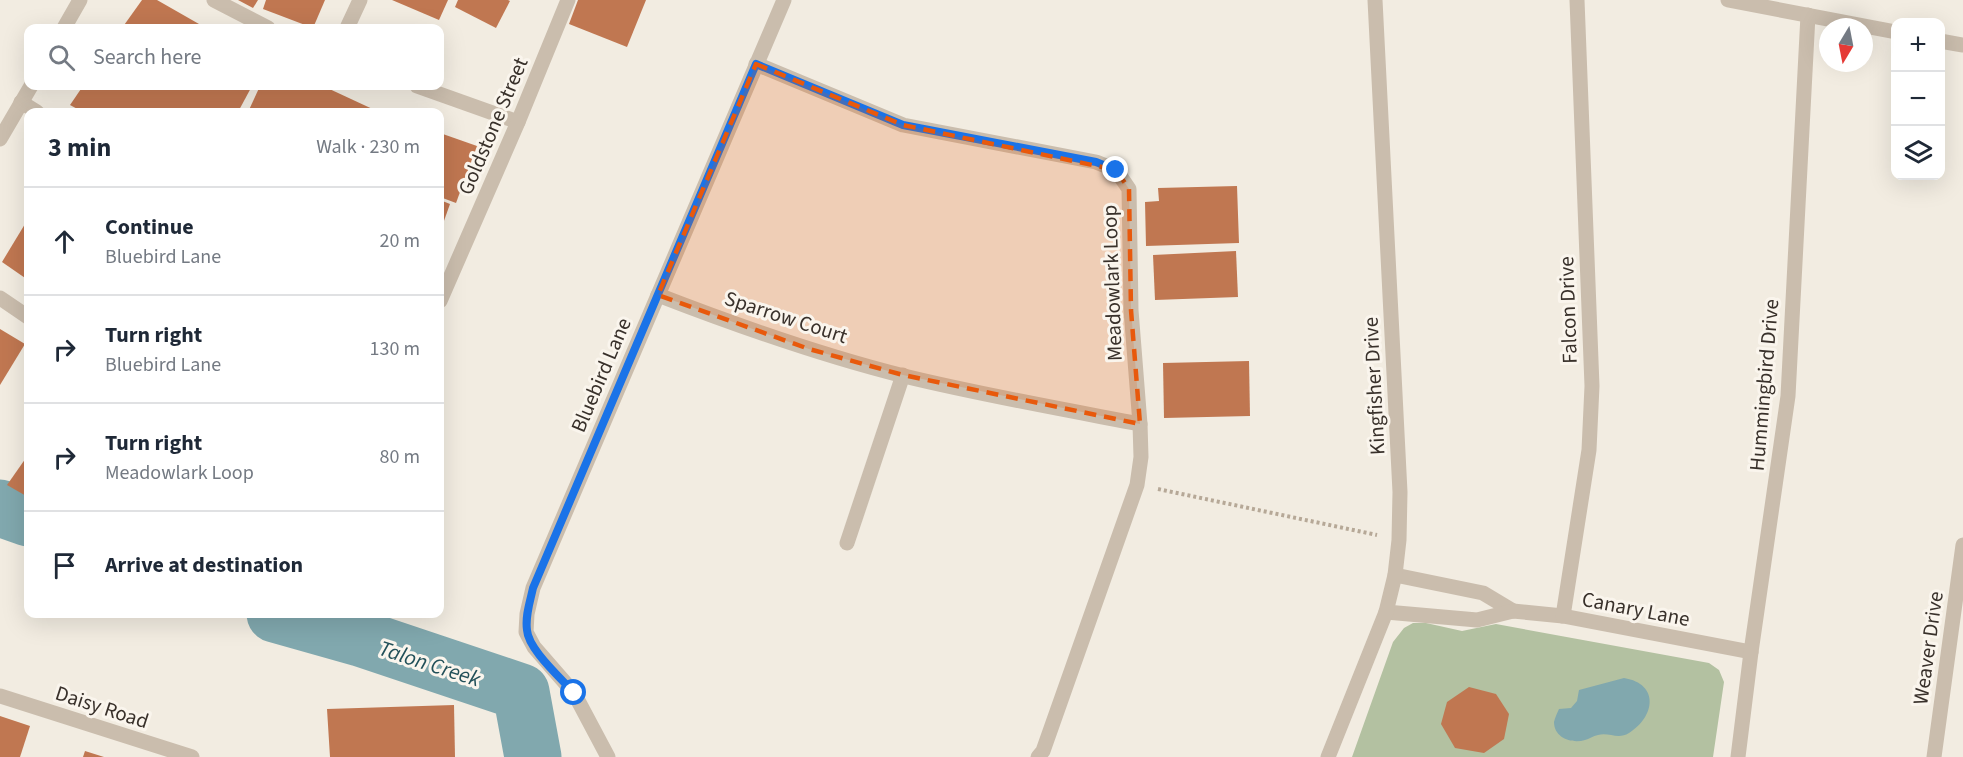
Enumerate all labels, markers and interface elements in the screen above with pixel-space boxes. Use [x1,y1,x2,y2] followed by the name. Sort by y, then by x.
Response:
[1819,18,1873,72] north arrow
[1891,18,1945,180] map controls
[1891,18,1945,72] button: +
[24,24,444,90] search box
[45,41,78,74] icon: search
[93,41,201,73] text: Search here
[451,53,535,199] street label: Goldstone Street
[1891,72,1945,126] button: −
[1891,126,1945,180] button: layers
[48,129,111,166] text: 3 min
[316,133,420,161] text: Walk · 230 m
[1102,156,1128,182] route end
[1094,204,1130,362] street label: Meadowlark Loop
[105,211,194,243] text: Continue
[48,225,81,258] icon: ahead
[380,227,420,255] text: 20 m
[105,243,221,271] text: Bluebird Lane
[1551,256,1585,364] street label: Falcon Drive
[721,283,851,351] street label: Sparrow Court
[1742,298,1786,472] street label: Hummingbird Drive
[563,313,639,437] street label: Bluebird Lane
[1355,316,1393,456] street label: Kingfisher Drive
[105,319,202,351] text: Turn right
[48,333,81,366] icon: right
[370,335,420,363] text: 130 m
[105,351,221,379] text: Bluebird Lane
[105,427,202,459] text: Turn right
[48,441,81,474] icon: right
[380,443,420,471] text: 80 m
[105,459,254,487] text: Meadowlark Loop
[48,549,81,582] icon: arrive
[105,549,303,581] text: Arrive at destination
[1580,584,1692,634] street label: Canary Lane
[1905,589,1951,707] street label: Weaver Drive
[375,632,485,696] water label: Talon Creek
[51,678,153,736] street label: Daisy Road
[560,679,586,705] route start

